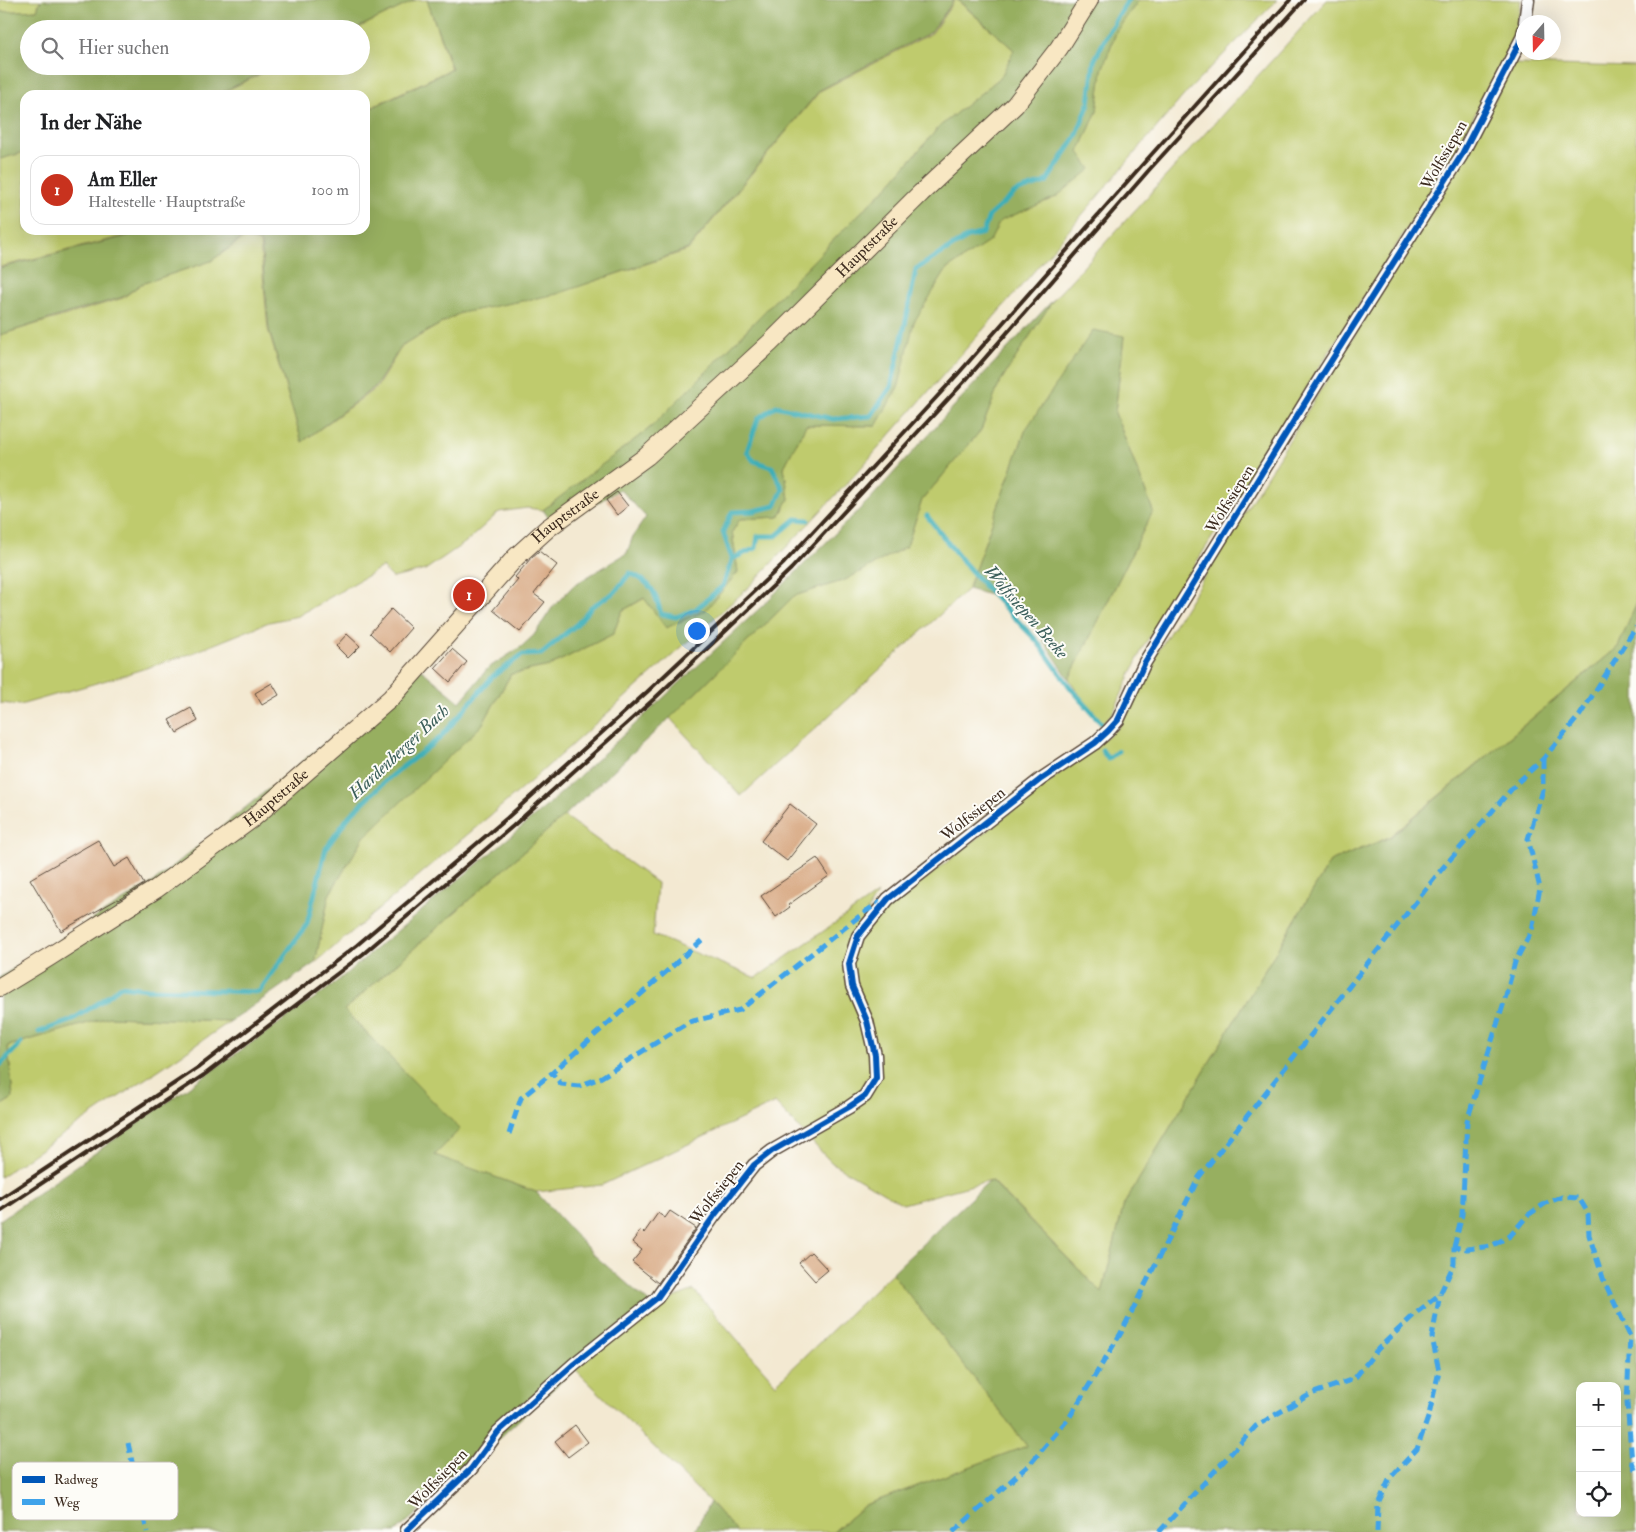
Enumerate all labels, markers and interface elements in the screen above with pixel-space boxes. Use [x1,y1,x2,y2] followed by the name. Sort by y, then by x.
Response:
[1516,15,1561,60] north arrow
[20,20,370,75] search box
[38,34,66,62] icon: search
[78,36,169,60] text: Hier suchen
[40,109,142,136] text: In der Nähe
[1416,117,1473,195] street label: Wolfssiepen
[88,168,157,192] text: Am Eller
[54,180,60,200] text: 1
[311,180,349,200] text: 100 m
[88,192,245,212] text: Haltestelle · Hauptstraße
[832,211,903,282] street label: Hauptstraße
[1201,461,1260,538] street label: Wolfssiepen
[527,484,603,548] street label: Hauptstraße
[979,560,1074,664] water label: Wolfssiepen Beeke
[453,576,485,614] pin: 1
[684,618,710,644] your location
[343,699,454,805] water label: Hardenberger Bach
[240,764,313,832] street label: Hauptstraße
[936,783,1010,847] street label: Wolfssiepen
[685,1156,749,1230] street label: Wolfssiepen
[1576,1382,1621,1517] map controls
[1576,1382,1621,1427] button: +
[1576,1427,1621,1472] button: −
[403,1444,473,1515] street label: Wolfssiepen
[12,1462,178,1520] legend
[54,1471,99,1488] text: Radweg
[1576,1472,1621,1517] button: locate
[53,1494,81,1511] text: Weg

